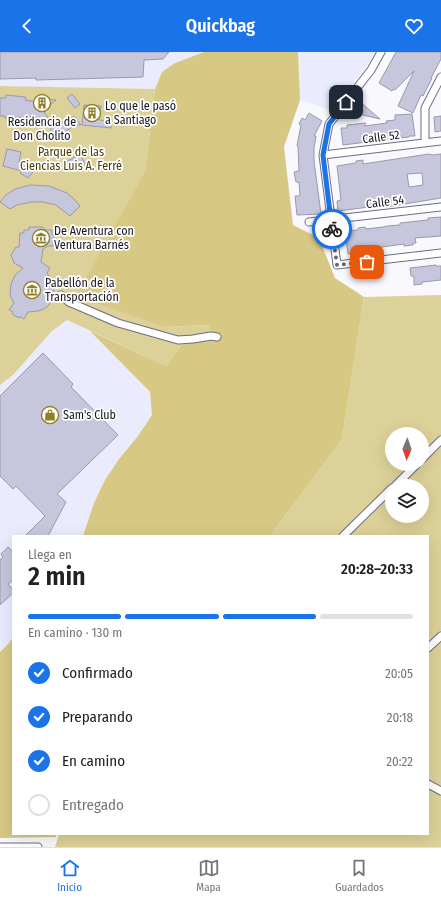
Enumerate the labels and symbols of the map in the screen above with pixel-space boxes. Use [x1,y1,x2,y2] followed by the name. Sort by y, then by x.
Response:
[329,85,363,119] pin
[32,93,52,113] building icon: Residencia de Don Cholito
[105,99,176,127] place label: Lo que le pasó a Santiago
[82,103,102,123] building icon: Lo que le pasó a Santiago
[8,115,76,143] place label: Residencia de Don Cholito
[362,128,400,146] street label: Calle 52
[20,145,122,173] park label: Parque de las Ciencias Luis A. Ferré
[365,193,405,211] street label: Calle 54
[312,209,352,249] courier
[54,224,134,252] place label: De Aventura con Ventura Barnés
[31,228,51,248] museum icon: De Aventura con Ventura Barnés
[350,245,384,279] pin
[45,276,119,304] place label: Pabellón de la Transportación
[22,280,42,300] museum icon: Pabellón de la Transportación
[40,405,60,425] shop icon: Sam's Club
[63,408,116,422] place label: Sam's Club
[385,427,429,471] north arrow

